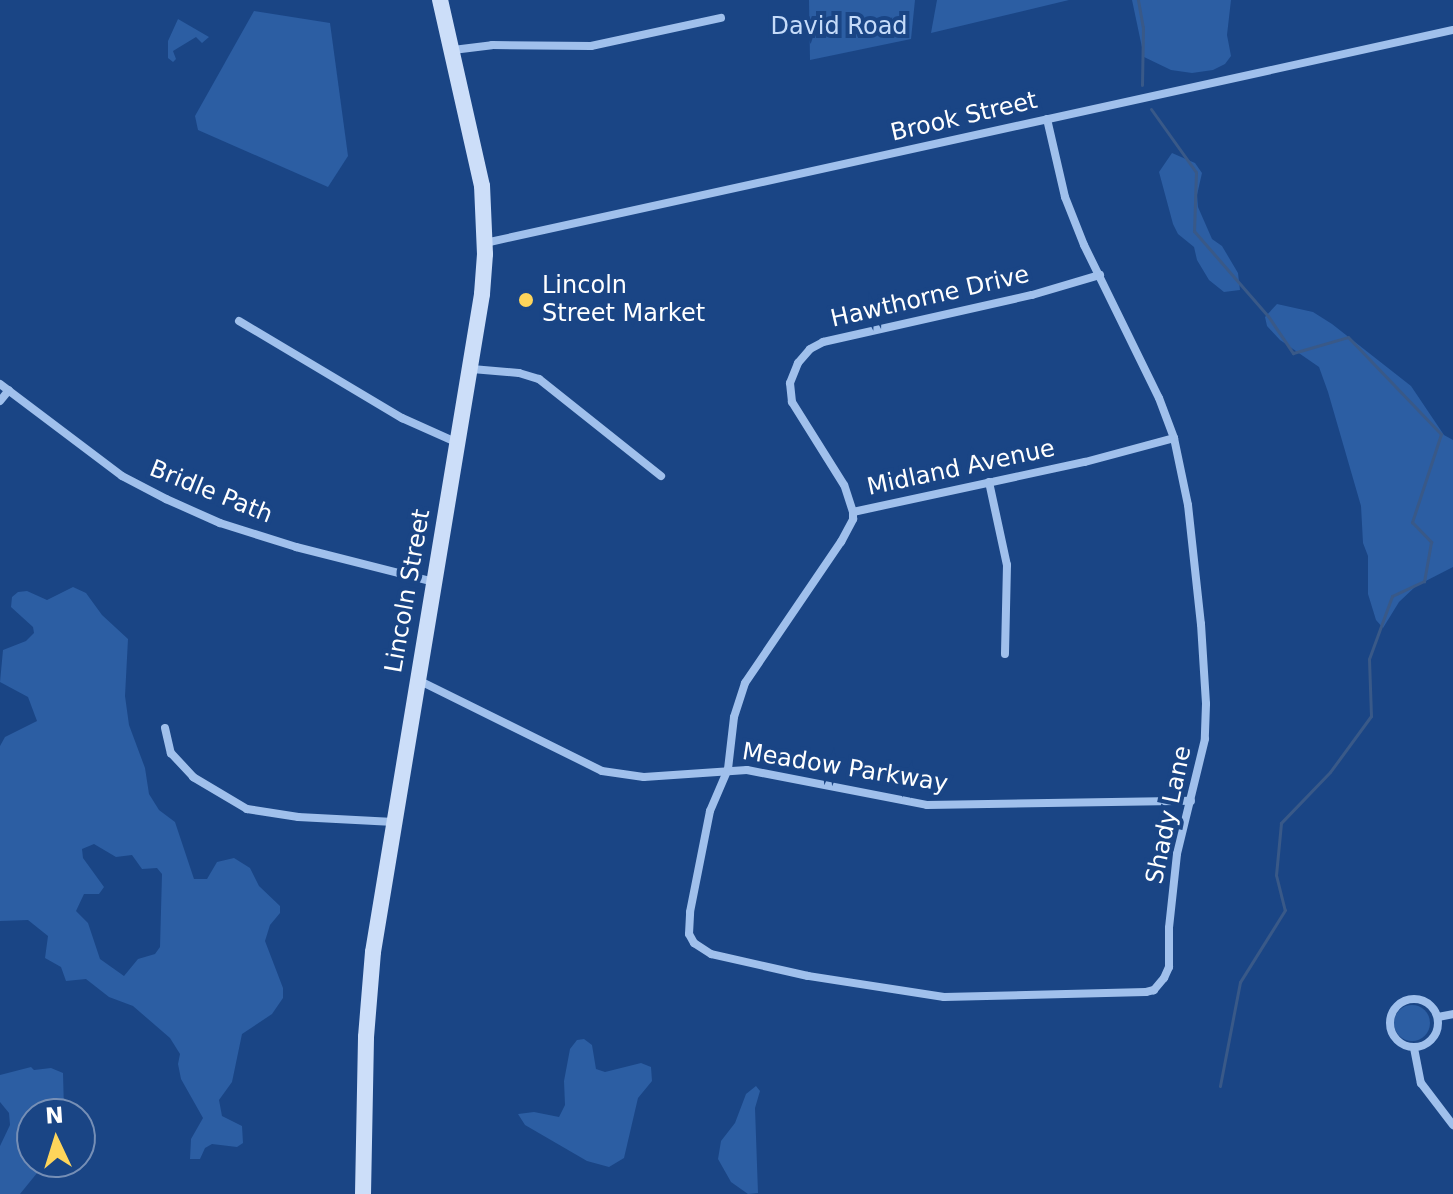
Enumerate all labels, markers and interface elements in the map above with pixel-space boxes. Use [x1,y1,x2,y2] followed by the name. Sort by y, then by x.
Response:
[770,13,908,41] park label: David Road
[888,86,1040,148] street label: Brook Street
[828,260,1032,334] street label: Hawthorne Drive
[542,272,705,328] place label: Lincoln Street Market
[517,291,535,309] marker: Lincoln Street Market
[864,434,1058,502] street label: Midland Avenue
[145,454,277,530] street label: Bridle Path
[379,507,437,675] street label: Lincoln Street
[740,738,950,798] street label: Meadow Parkway
[1140,743,1198,887] street label: Shady Lane
[16,1098,96,1178] north arrow
[44,1102,64,1129] text: N

